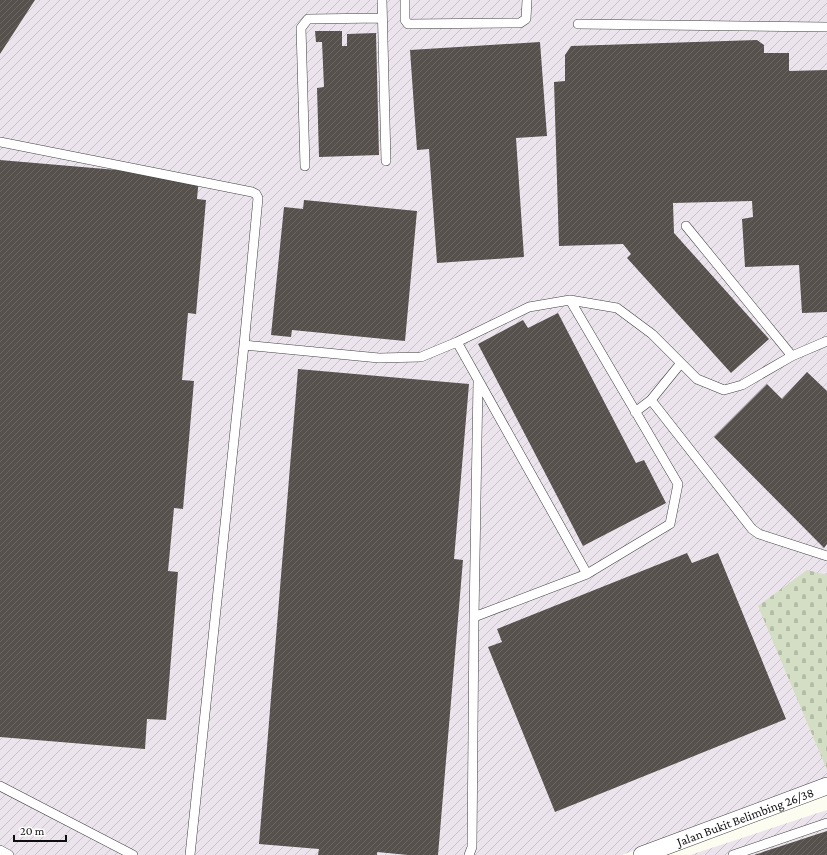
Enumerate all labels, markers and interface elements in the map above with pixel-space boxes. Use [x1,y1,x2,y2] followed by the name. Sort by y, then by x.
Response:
[674,785,816,850] street label: Jalan Bukit Belimbing 26/38
[14,817,66,843] scale bar
[20,824,45,838] text: 20 m

